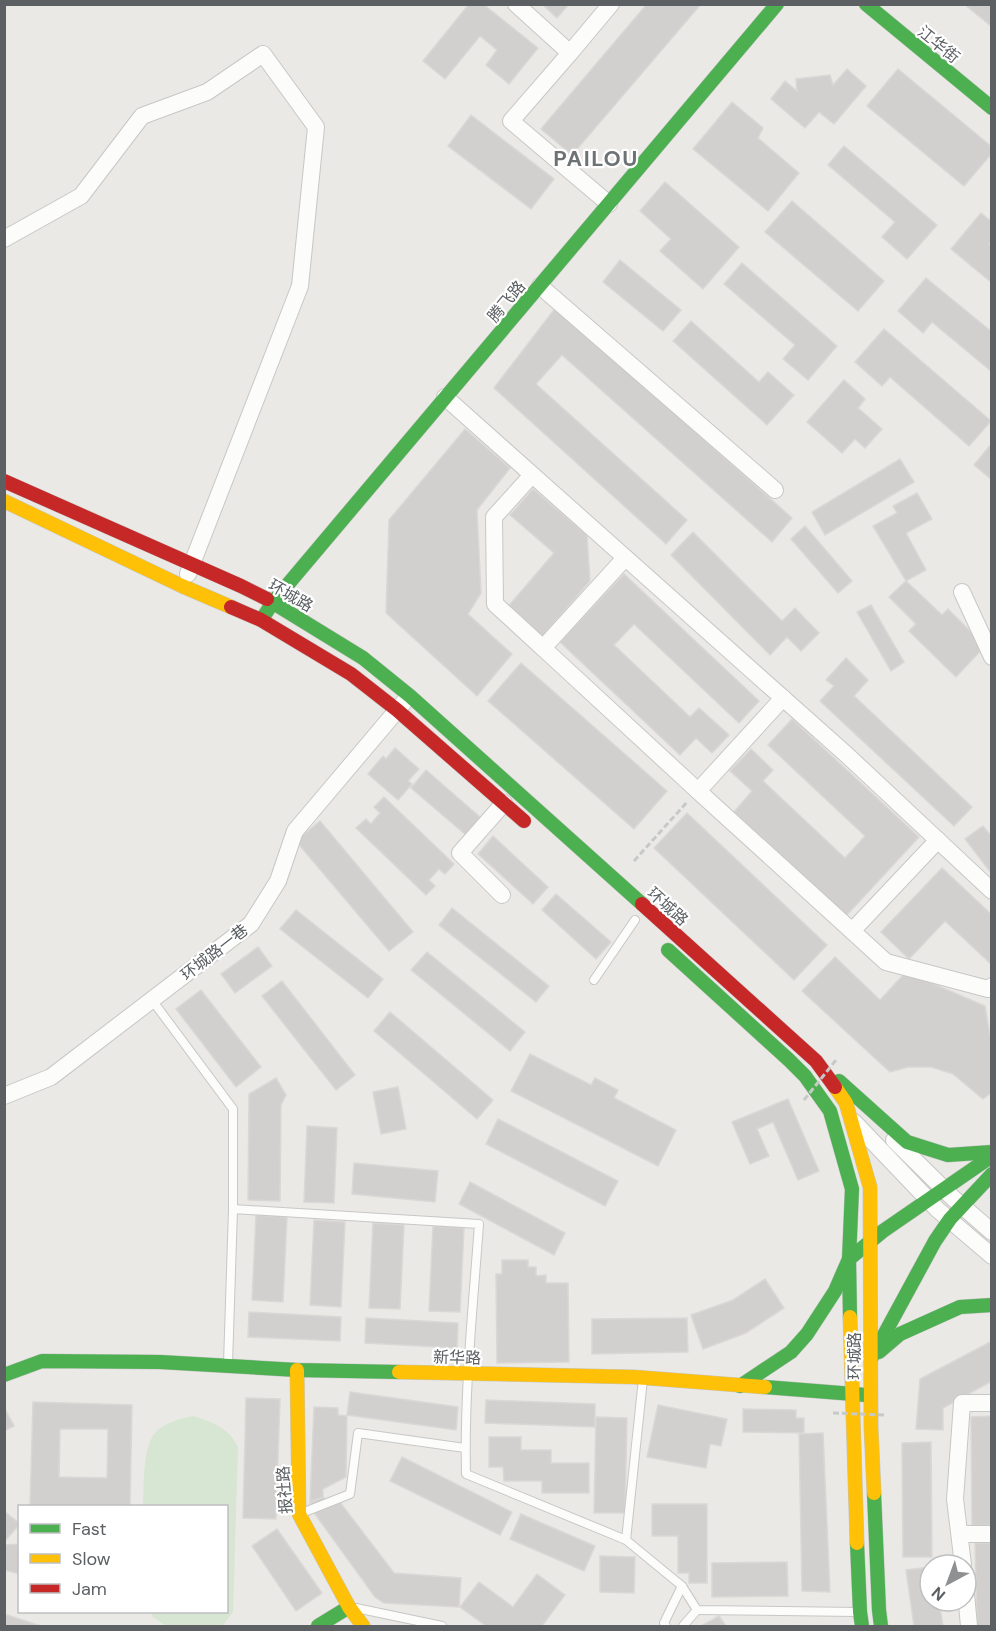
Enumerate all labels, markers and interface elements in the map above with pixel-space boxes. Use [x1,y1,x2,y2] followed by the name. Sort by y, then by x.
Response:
[913,21,964,68] street label: 江华街
[553,144,639,173] district label: PAILOU
[483,276,530,326] street label: 腾飞路
[265,574,317,617] street label: 环城路
[643,883,693,930] street label: 环城路
[176,919,252,985] street label: 环城路一巷
[844,1332,865,1380] street label: 环城路
[433,1347,481,1368] street label: 新华路
[272,1465,297,1515] street label: 报社路
[18,1505,228,1613] legend
[72,1517,107,1541] text: Fast
[72,1547,111,1571] text: Slow
[918,1553,978,1613] north arrow
[72,1577,107,1601] text: Jam
[927,1582,950,1606] text: N

